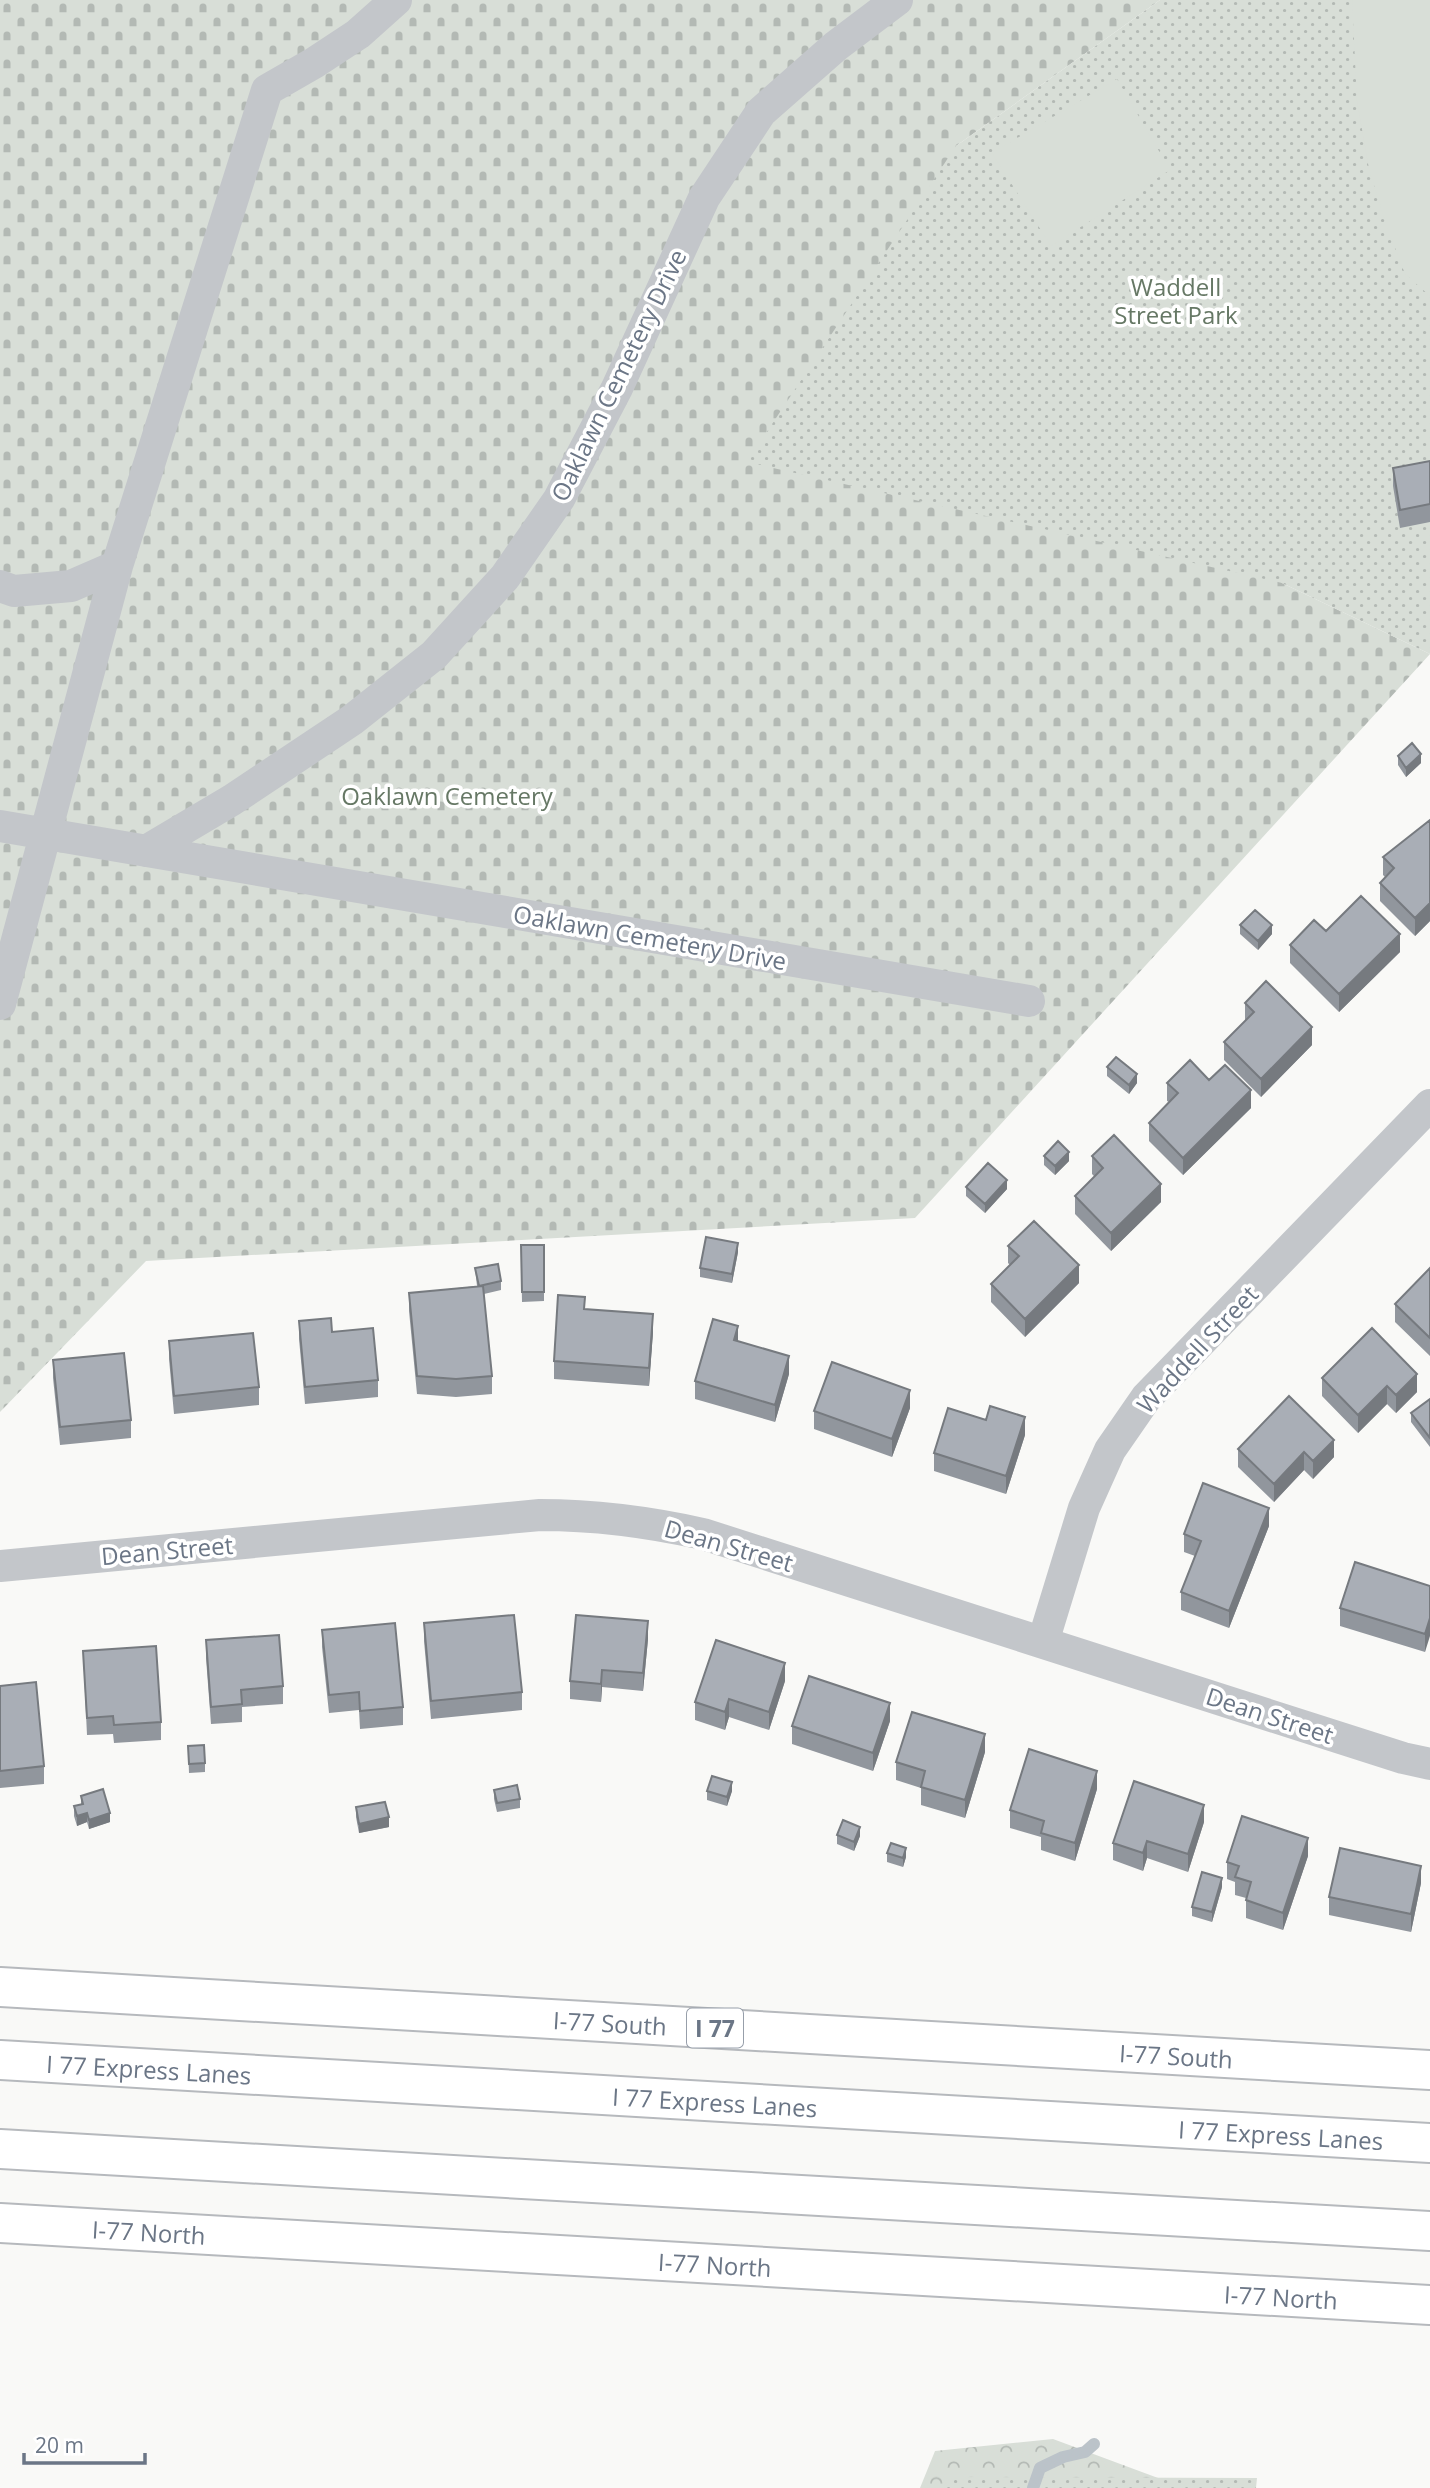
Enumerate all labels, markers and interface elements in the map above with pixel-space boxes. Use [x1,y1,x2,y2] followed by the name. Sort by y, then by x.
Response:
[543,243,693,507] street label: Oaklawn Cemetery Drive
[1114,270,1238,331] park label: Waddell Street Park
[341,779,554,812] park label: Oaklawn Cemetery
[511,897,789,977] street label: Oaklawn Cemetery Drive
[1129,1278,1265,1420] street label: Waddell Street
[661,1511,797,1579] street label: Dean Street
[100,1528,234,1572] street label: Dean Street
[1202,1679,1338,1751] street label: Dean Street
[552,2003,668,2042] street label: I-77 South
[687,2008,743,2048] road number: I 77
[1118,2035,1234,2075] street label: I-77 South
[45,2046,252,2091] street label: I 77 Express Lanes
[611,2079,818,2124] street label: I 77 Express Lanes
[1177,2112,1384,2157] street label: I 77 Express Lanes
[91,2212,206,2251] street label: I-77 North
[657,2244,773,2284] street label: I-77 North
[1223,2277,1339,2316] street label: I-77 North
[24,2422,145,2466] scale bar
[35,2431,84,2459] text: 20 m

